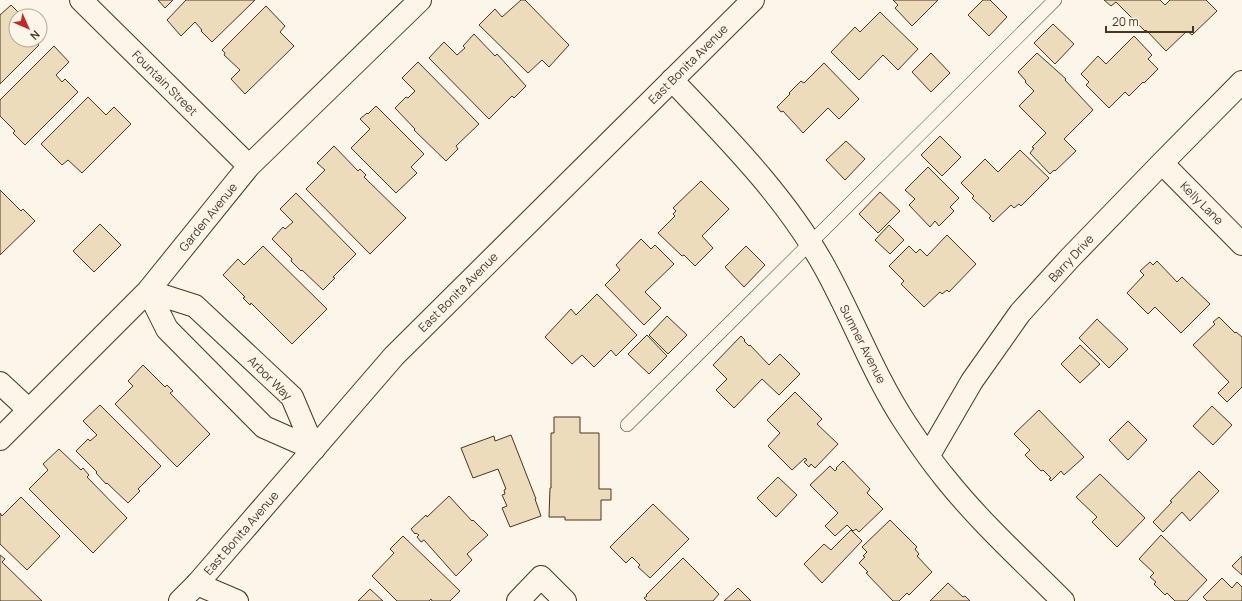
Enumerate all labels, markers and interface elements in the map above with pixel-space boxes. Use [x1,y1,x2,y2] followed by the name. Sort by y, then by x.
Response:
[8,8,48,48] north arrow
[1106,8,1193,34] scale bar
[1112,13,1139,30] text: 20 m
[644,20,732,108] street label: East Bonita Avenue
[27,27,44,44] text: N
[128,46,202,120] street label: Fountain Street
[1177,178,1227,228] street label: Kelly Lane
[175,179,241,255] street label: Garden Avenue
[1045,230,1097,286] street label: Barry Drive
[414,248,502,336] street label: East Bonita Avenue
[836,302,890,386] street label: Sumner Avenue
[244,352,296,404] street label: Arbor Way
[200,487,282,579] street label: East Bonita Avenue

